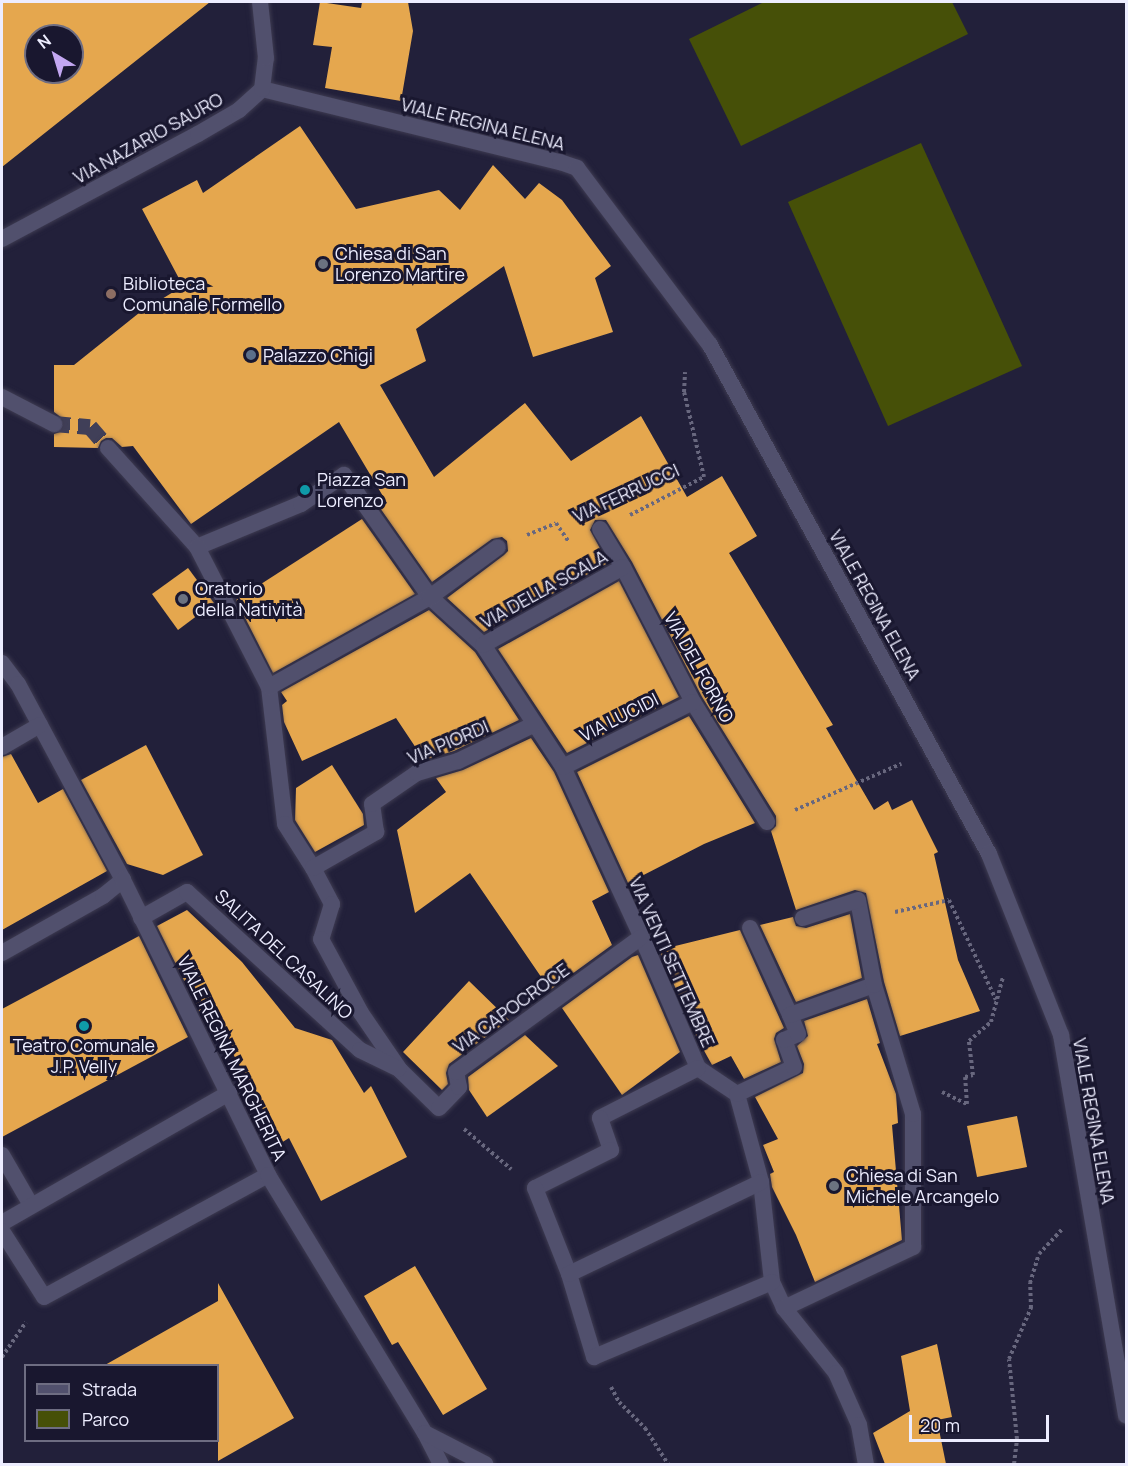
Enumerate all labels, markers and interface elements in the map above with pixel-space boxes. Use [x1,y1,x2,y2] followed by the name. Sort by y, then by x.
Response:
[24,24,84,84] north arrow
[33,29,55,54] text: N
[69,88,227,188] street label: VIA NAZARIO SAURO
[399,93,567,155] street label: VIALE REGINA ELENA
[335,243,465,286] place label: Chiesa di San Lorenzo Martire
[316,257,330,271] marker: Chiesa di San Lorenzo Martire
[123,273,282,316] place label: Biblioteca Comunale Formello
[104,287,118,301] marker: Biblioteca Comunale Formello
[263,344,373,366] place label: Palazzo Chigi
[244,348,258,362] marker: Palazzo Chigi
[569,459,683,527] street label: VIA FERRUCCI
[317,469,406,512] place label: Piazza San Lorenzo
[298,483,312,497] marker: Piazza San Lorenzo
[825,526,925,684] street label: VIALE REGINA ELENA
[477,545,611,633] street label: VIA DELLA SCALA
[195,578,302,620] place label: Oratorio della Natività
[176,592,190,606] marker: Oratorio della Natività
[659,608,739,726] street label: VIA DEL FORNO
[576,688,662,746] street label: VIA LUCIDI
[404,715,492,769] street label: VIA PIORDI
[625,874,719,1050] street label: VIA VENTI SETTEMBRE
[210,884,358,1024] street label: SALITA DEL CASALINO
[173,952,291,1164] street label: VIALE REGINA MARGHERITA
[449,959,573,1057] street label: VIA CAPOCROCE
[77,1019,91,1033] marker: Teatro Comunale J.P. Velly
[13,1035,155,1078] place label: Teatro Comunale J.P. Velly
[1069,1036,1119,1206] street label: VIALE REGINA ELENA
[846,1165,999,1208] place label: Chiesa di San Michele Arcangelo
[827,1179,841,1193] marker: Chiesa di San Michele Arcangelo
[24,1364,219,1442] legend
[82,1377,137,1401] text: Strada
[912,1403,1052,1441] scale bar
[82,1407,129,1431] text: Parco
[920,1413,960,1437] text: 20 m

